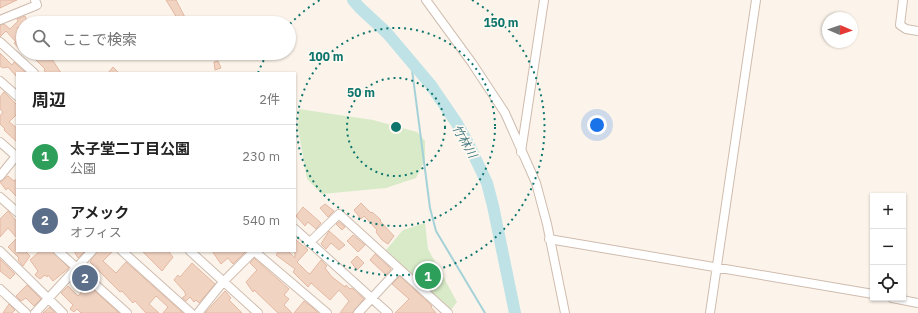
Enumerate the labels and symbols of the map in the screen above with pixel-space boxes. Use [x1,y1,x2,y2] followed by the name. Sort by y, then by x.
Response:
[822,12,858,48] north arrow
[483,15,519,30] text: 150 m
[308,49,344,64] text: 100 m
[347,85,375,100] text: 50 m
[587,115,607,135] your location
[389,120,403,134] centre of rings
[450,122,481,162] water label: 竹林川
[415,261,441,291] pin: 1
[72,263,98,293] pin: 2

